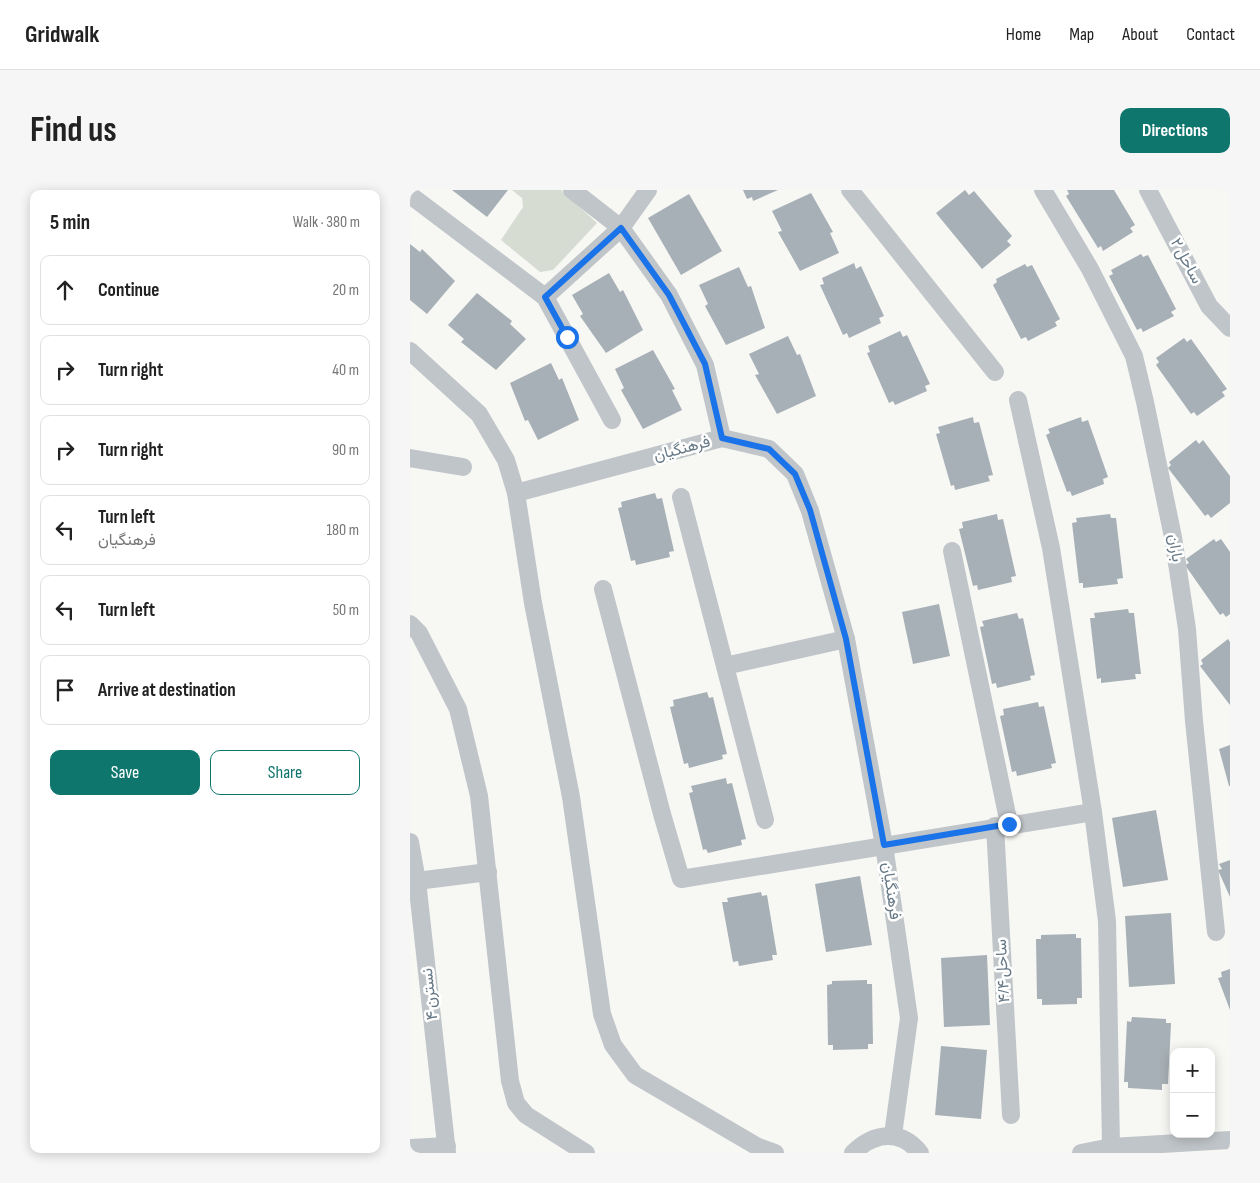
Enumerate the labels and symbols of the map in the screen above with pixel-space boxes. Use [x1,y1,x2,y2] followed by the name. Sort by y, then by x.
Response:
[1166,235,1206,287] street label: ساحل ۲
[556,326,579,349] route start
[652,432,712,466] street label: فرهنگیان
[1163,533,1187,563] street label: باران
[998,813,1021,836] route end
[878,861,904,921] street label: فرهنگیان
[992,939,1014,1003] street label: ساحل ۴/۴
[418,967,442,1021] street label: نسترن ۴

